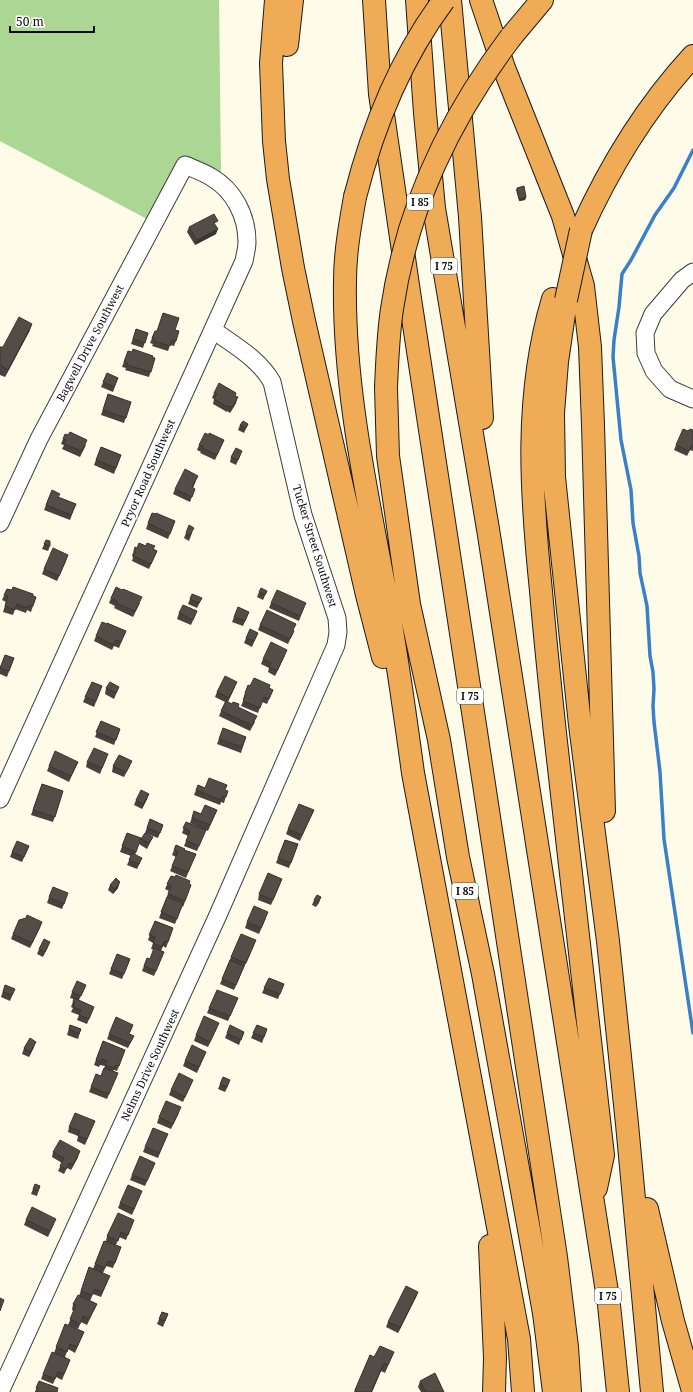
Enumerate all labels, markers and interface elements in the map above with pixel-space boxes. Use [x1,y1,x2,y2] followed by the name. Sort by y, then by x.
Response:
[10,8,94,34] scale bar
[16,13,44,30] text: 50 m
[407,194,433,210] road number: I 85
[431,258,457,274] road number: I 75
[52,282,127,404] street label: Bagwell Drive Southwest
[117,417,178,529] street label: Pryor Road Southwest
[290,483,341,609] street label: Tucker Street Southwest
[457,688,483,704] road number: I 75
[452,883,478,899] road number: I 85
[117,1006,182,1123] street label: Nelms Drive Southwest
[595,1288,621,1304] road number: I 75

